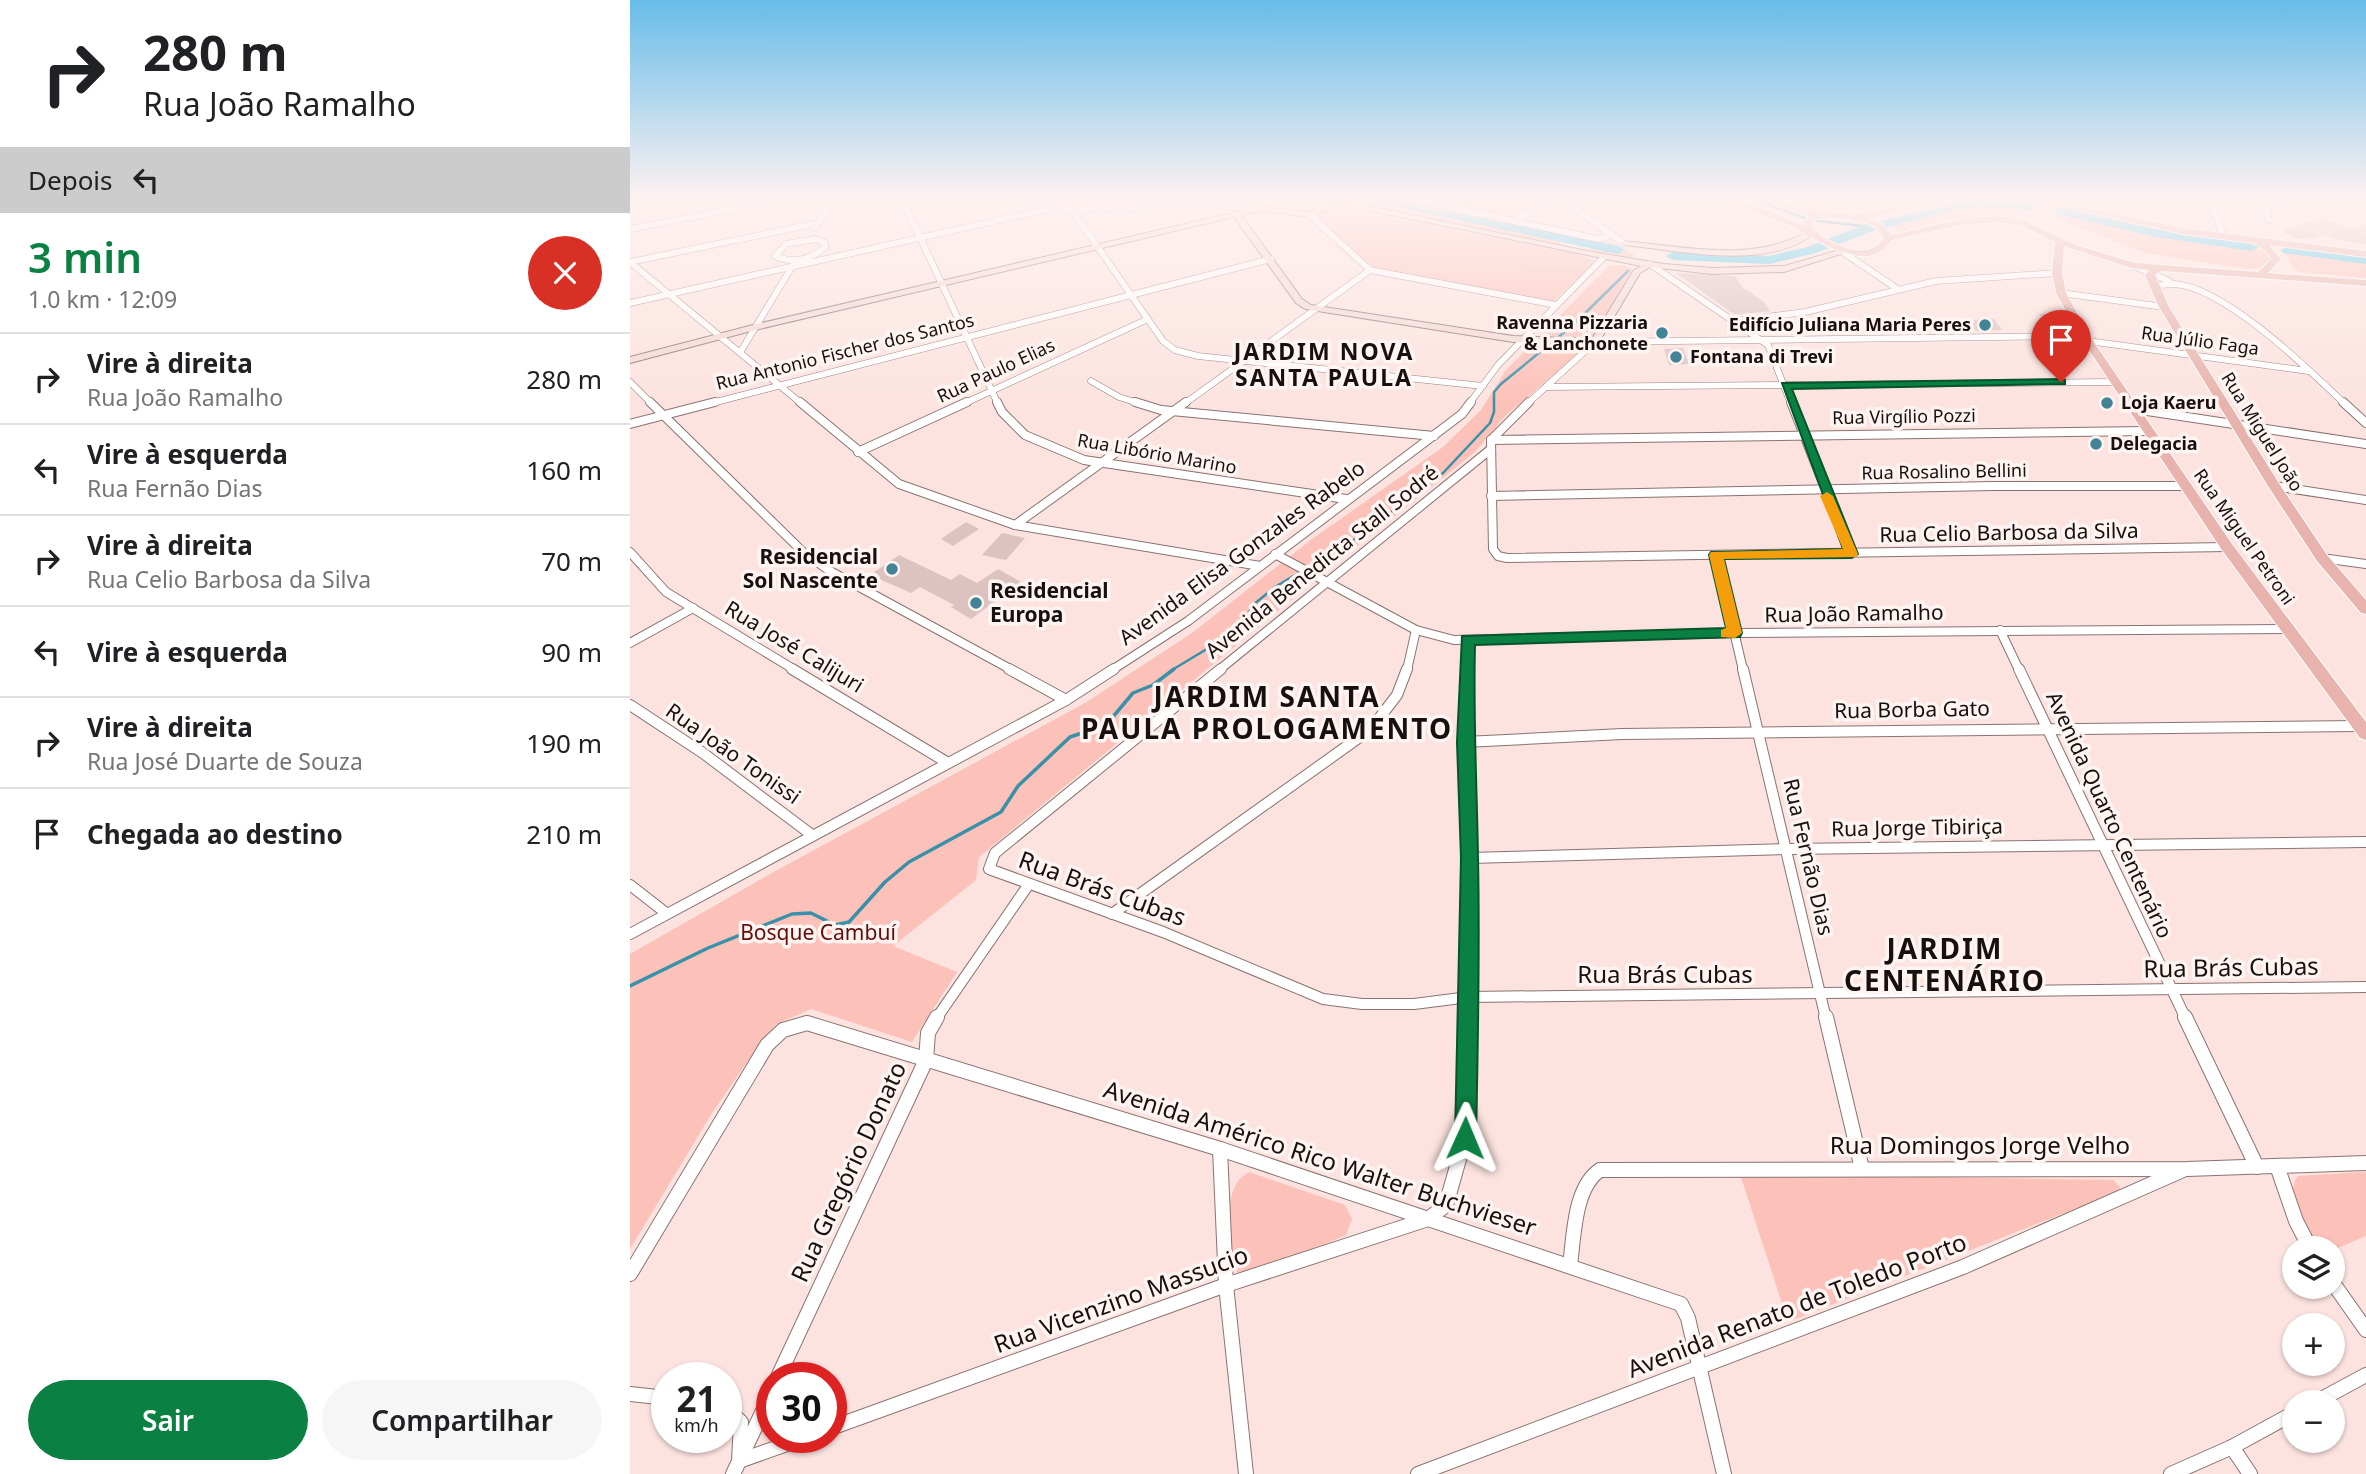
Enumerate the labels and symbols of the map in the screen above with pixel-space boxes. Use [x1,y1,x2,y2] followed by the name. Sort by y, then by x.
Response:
[713,307,976,395] street label: Rua Antonio Fischer dos Santos
[1496,310,1648,355] place label: Ravenna Pizzaria & Lanchonete
[2031,310,2091,382] pin
[1729,312,1971,336] place label: Edifício Juliana Maria Peres
[1977,317,1993,333] marker: Edifício Juliana Maria Peres
[2140,320,2261,360] street label: Rua Júlio Faga
[1654,325,1670,341] marker: Ravenna Pizzaria & Lanchonete
[933,332,1058,408] street label: Rua Paulo Elias
[1232,335,1414,393] district label: JARDIM NOVA SANTA PAULA
[1690,344,1833,368] place label: Fontana di Trevi
[1668,349,1684,365] marker: Fontana di Trevi
[2216,367,2309,496] street label: Rua Miguel João
[2121,390,2216,414] place label: Loja Kaeru
[2099,395,2115,411] marker: Loja Kaeru
[1832,403,1976,429] street label: Rua Virgílio Pozzi
[1076,427,1239,479] street label: Rua Libório Marino
[2110,431,2198,455] place label: Delegacia
[2088,436,2104,452] marker: Delegacia
[1113,453,1370,651] street label: Avenida Elisa Gonzales Rabelo
[1199,458,1444,664] street label: Avenida Benedicta Stall Sodré
[1861,458,2027,484] street label: Rua Rosalino Bellini
[2189,464,2301,609] street label: Rua Miguel Petroni
[1879,516,2139,548] street label: Rua Celio Barbosa da Silva
[743,542,878,594] place label: Residencial Sol Nascente
[884,561,900,577] marker: Residencial Sol Nascente
[990,576,1109,628] place label: Residencial Europa
[720,594,869,699] street label: Rua José Calijuri
[968,595,984,611] marker: Residencial Europa
[1764,597,1944,629] street label: Rua João Ramalho
[1081,677,1453,747] district label: JARDIM SANTA PAULA PROLOGAMENTO
[2040,687,2179,942] street label: Avenida Quarto Centenário
[1834,694,1990,724] street label: Rua Borba Gato
[661,696,807,810] street label: Rua João Tonissi
[1777,776,1841,938] street label: Rua Fernão Dias
[1831,812,2003,842] street label: Rua Jorge Tibiriça
[1014,842,1191,933] street label: Rua Brás Cubas
[740,918,896,946] park label: Bosque Cambuí
[1844,929,2046,999] district label: JARDIM CENTENÁRIO
[2143,948,2319,985] street label: Rua Brás Cubas
[1577,957,1753,990] street label: Rua Brás Cubas
[782,1056,913,1287] street label: Rua Gregório Donato
[1100,1072,1541,1243] street label: Avenida Américo Rico Walter Buchvieser
[1428,1101,1502,1175] position arrow
[1830,1128,2130,1161] street label: Rua Domingos Jorge Velho
[1622,1225,1971,1385] street label: Avenida Renato de Toledo Porto
[989,1237,1252,1360] street label: Rua Vicenzino Massucio
[756,1362,847,1453] speed limit sign: 30

